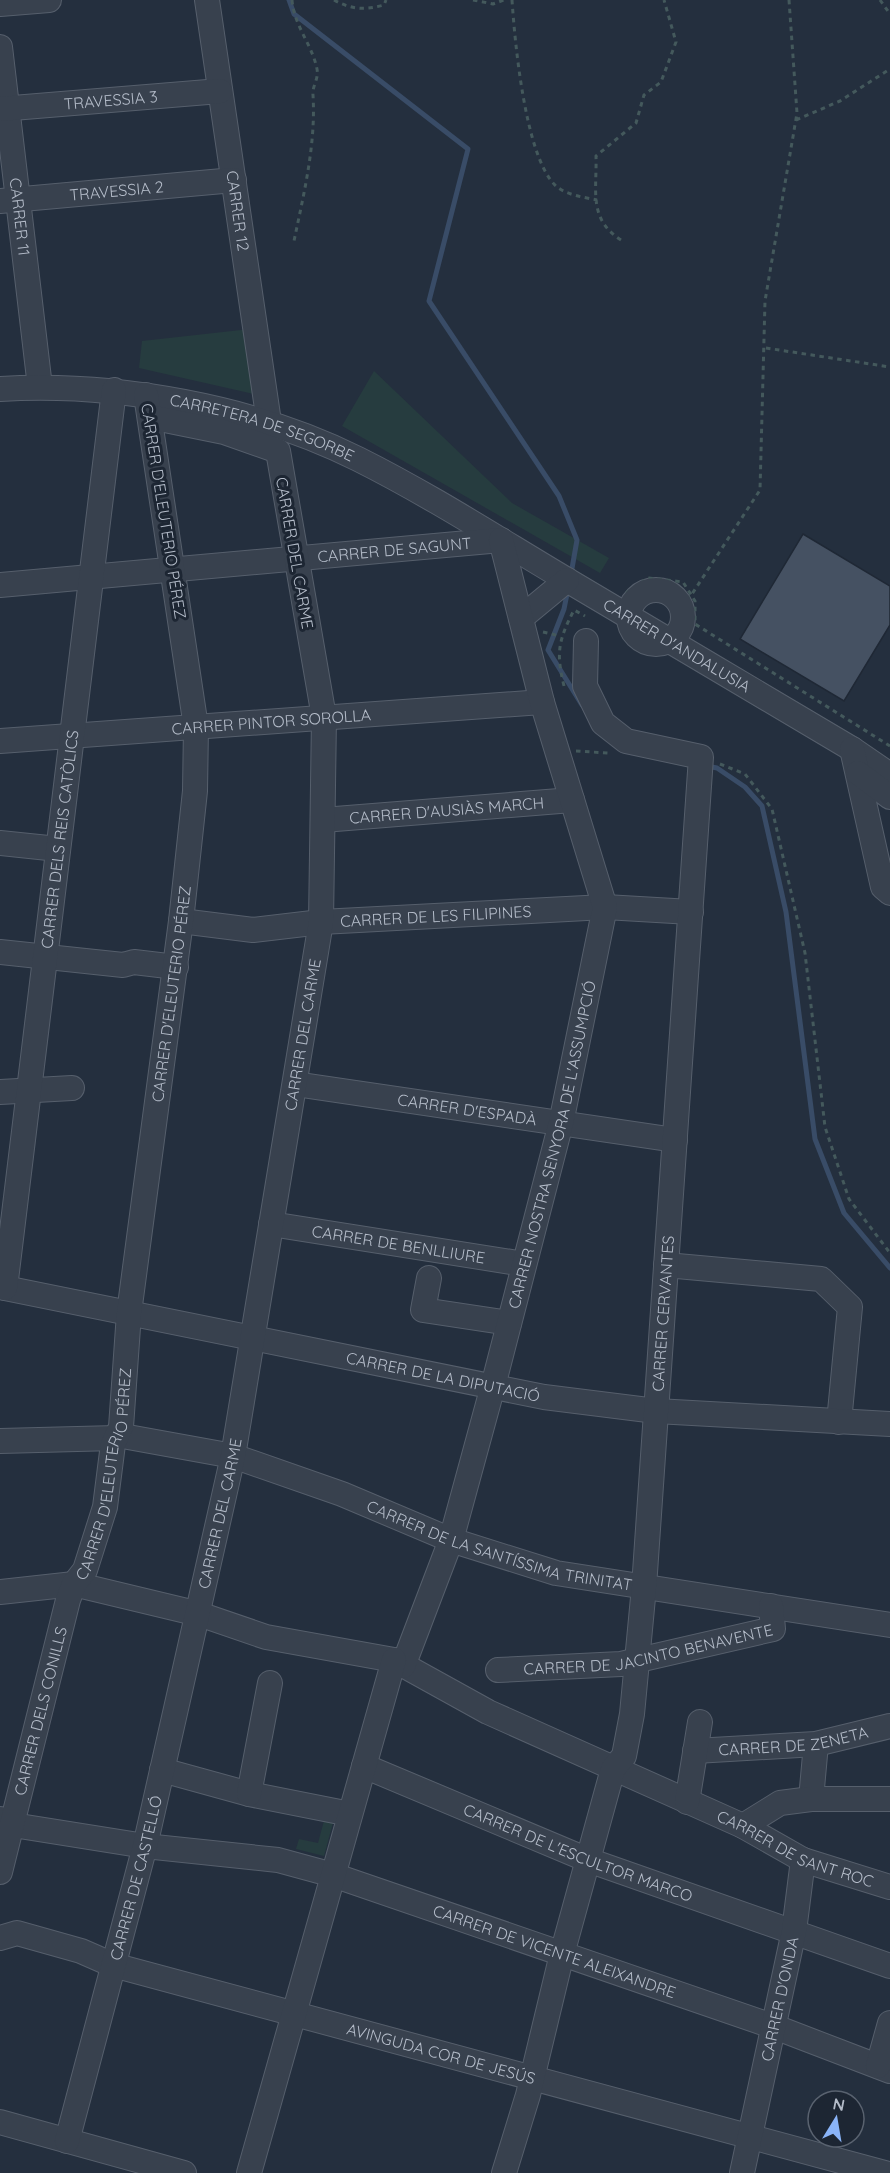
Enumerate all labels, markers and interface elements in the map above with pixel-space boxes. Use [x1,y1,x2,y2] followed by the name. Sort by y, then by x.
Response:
[63,86,158,114] street label: TRAVESSIA 3
[222,169,254,253] street label: CARRER 12
[68,176,165,205] street label: TRAVESSIA 2
[5,177,34,257] street label: CARRER 11
[168,390,358,466] street label: CARRETERA DE SEGORBE
[137,402,191,620] street label: CARRER D'ELEUTERIO PÉREZ
[272,476,318,630] street label: CARRER DEL CARME
[317,533,473,566] street label: CARRER DE SAGUNT
[600,594,754,696] street label: CARRER D'ANDALUSIA
[171,704,372,739] street label: CARRER PINTOR SOROLLA
[36,729,83,950] street label: CARRER DELS REIS CATÒLICS
[348,792,545,828] street label: CARRER D'AUSIÀS MARCH
[147,884,195,1103] street label: CARRER D'ELEUTERIO PÉREZ
[340,901,532,931] street label: CARRER DE LES FILIPINES
[280,957,325,1112] street label: CARRER DEL CARME
[503,979,600,1311] street label: CARRER NOSTRA SENYORA DE L'ASSUMPCIÓ
[396,1089,538,1129] street label: CARRER D'ESPADÀ
[310,1221,486,1268] street label: CARRER DE BENLLIURE
[647,1235,678,1392] street label: CARRER CERVANTES
[344,1347,542,1406] street label: CARRER DE LA DIPUTACIÓ
[71,1367,135,1584] street label: CARRER D'ELEUTERIO PÉREZ
[193,1437,246,1591] street label: CARRER DEL CARME
[364,1496,634,1595] street label: CARRER DE LA SANTÍSSIMA TRINITAT
[523,1619,775,1679] street label: CARRER DE JACINTO BENAVENTE
[10,1624,71,1797] street label: CARRER DELS CONILLS
[718,1722,870,1760] street label: CARRER DE ZENETA
[105,1794,166,1962] street label: CARRER DE CASTELLÓ
[461,1799,695,1906] street label: CARRER DE L'ESCULTOR MARCO
[714,1806,876,1891] street label: CARRER DE SANT ROC
[430,1900,679,2002] street label: CARRER DE VICENTE ALEIXANDRE
[756,1935,802,2063] street label: CARRER D'ONDA
[345,2018,538,2088] street label: AVINGUDA COR DE JESÚS
[806,2089,866,2149] north arrow
[831,2093,847,2115] text: N

